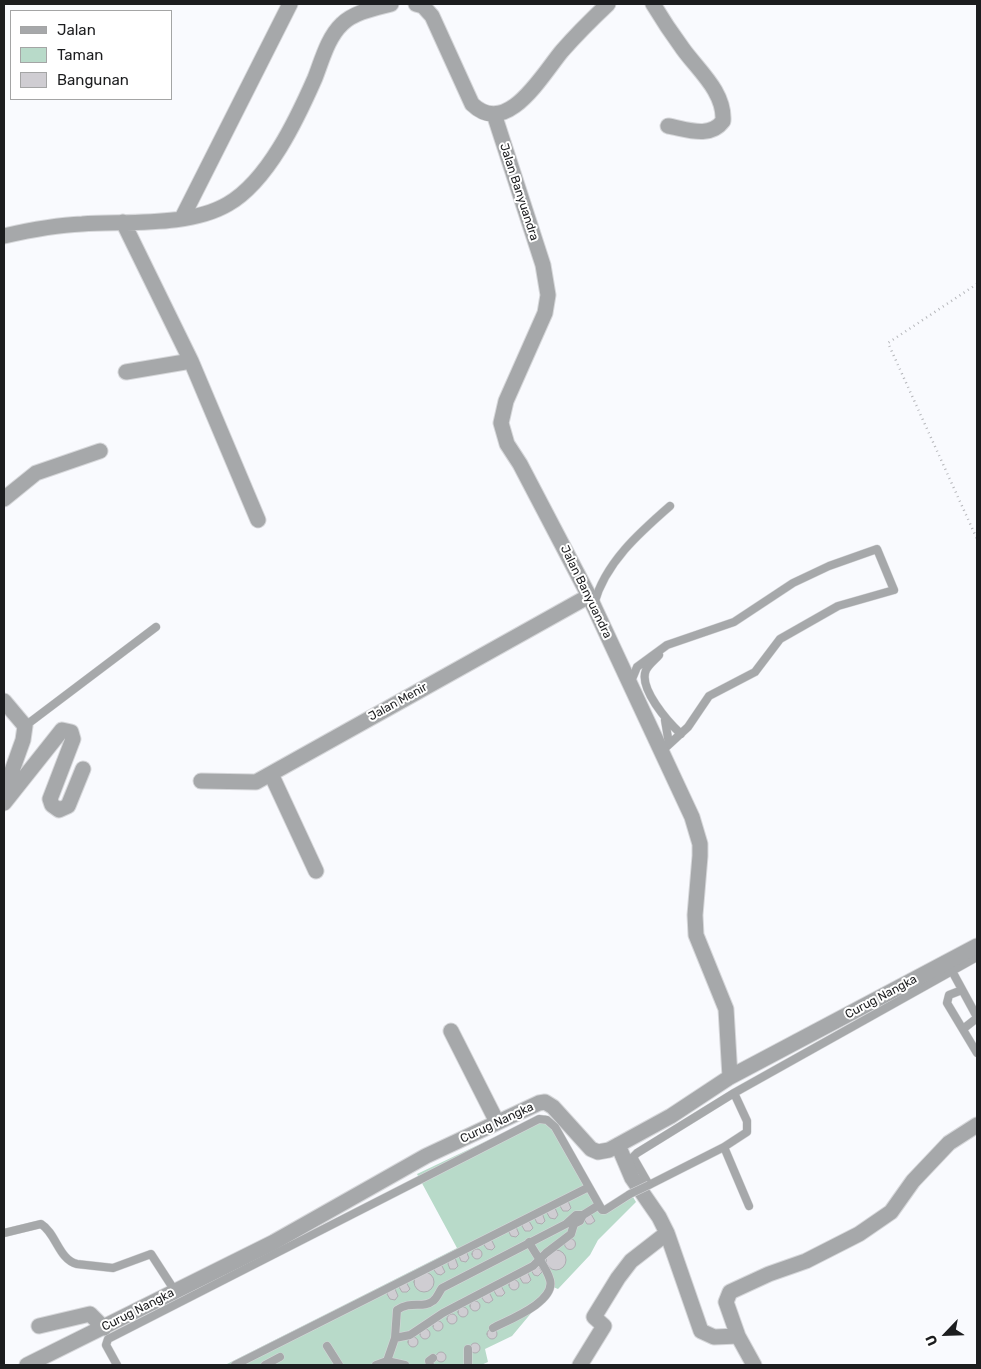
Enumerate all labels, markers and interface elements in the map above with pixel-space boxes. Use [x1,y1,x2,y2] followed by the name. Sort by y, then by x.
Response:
[10,10,172,100] legend
[57,21,96,39] text: Jalan
[57,46,103,64] text: Taman
[57,71,129,89] text: Bangunan
[496,141,542,243] street label: Jalan Banyuandra
[557,543,615,641] street label: Jalan Banyuandra
[366,680,430,724] street label: Jalan Menir
[843,972,919,1022] street label: Curug Nangka
[458,1100,536,1146] street label: Curug Nangka
[99,1286,177,1334] street label: Curug Nangka
[921,1309,971,1359] north arrow
[922,1332,942,1348] text: U

